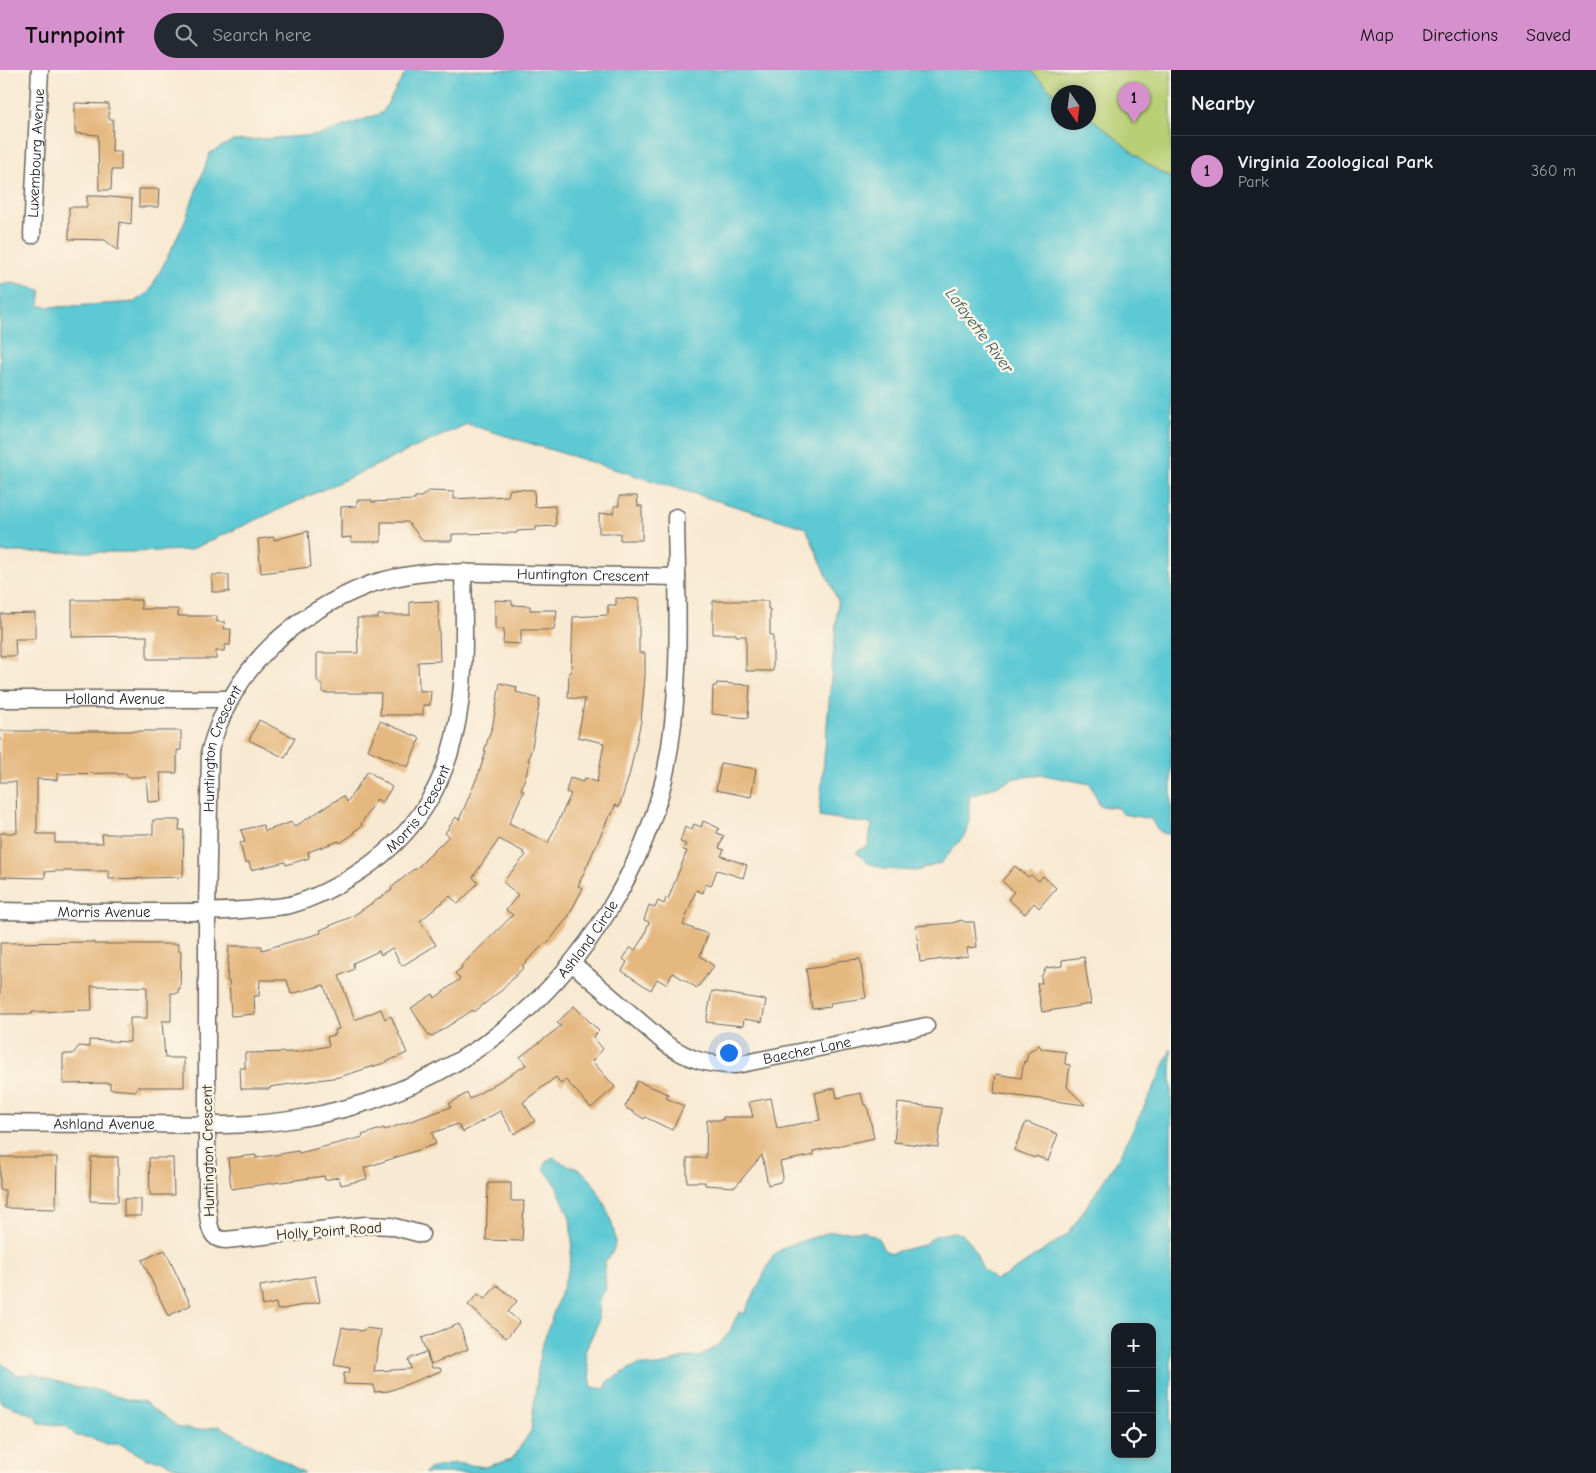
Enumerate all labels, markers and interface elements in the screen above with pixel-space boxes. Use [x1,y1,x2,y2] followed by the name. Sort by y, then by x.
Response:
[154,13,504,58] search box
[25,21,124,49] text: Turnpoint
[172,21,200,49] icon: search
[212,24,311,46] text: Search here
[1360,25,1394,46] text: Map
[1422,25,1498,46] text: Directions
[1526,25,1571,46] text: Saved
[1118,82,1150,123] pin: 1
[1051,85,1096,130] north arrow
[24,87,48,218] street label: Luxembourg Avenue
[1191,91,1255,115] text: Nearby
[1238,151,1433,173] text: Virginia Zoological Park
[1204,162,1210,180] text: 1
[1531,162,1576,180] text: 360 m
[1238,173,1269,191] text: Park
[942,285,1017,377] water label: Lafayette River
[517,565,650,585] street label: Huntington Crescent
[200,681,246,813] street label: Huntington Crescent
[65,690,166,708] street label: Holland Avenue
[382,762,454,857] street label: Morris Crescent
[554,897,622,982] street label: Ashland Circle
[58,903,151,921] street label: Morris Avenue
[762,1033,853,1068] street label: Baecher Lane
[716,1040,742,1066] your location
[198,1084,218,1217] street label: Huntington Crescent
[53,1115,155,1133] street label: Ashland Avenue
[275,1218,383,1244] street label: Holly Point Road
[1111,1323,1156,1458] map controls
[1111,1323,1156,1368] button: +
[1111,1368,1156,1413] button: −
[1111,1413,1156,1458] button: locate

